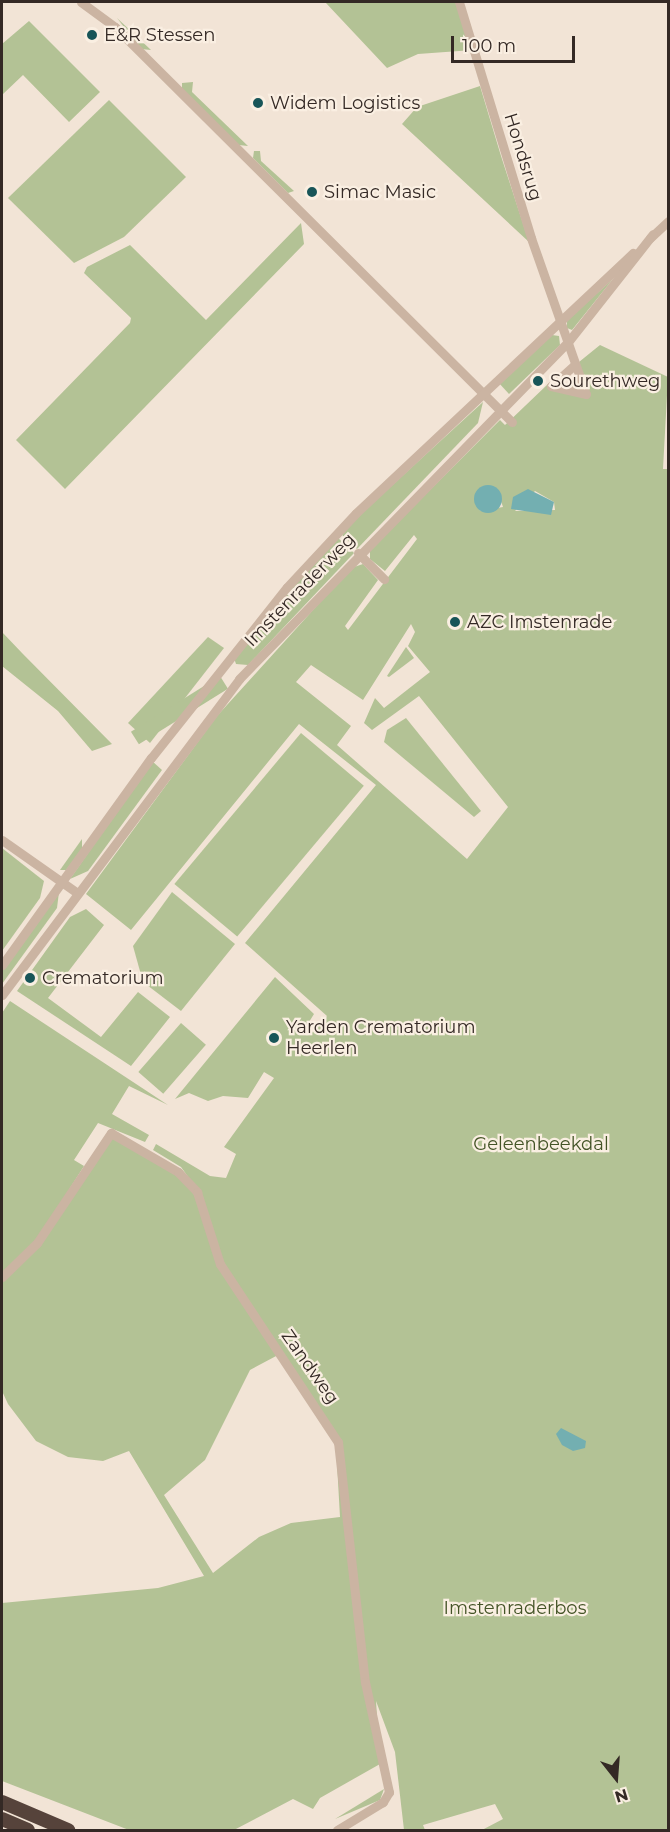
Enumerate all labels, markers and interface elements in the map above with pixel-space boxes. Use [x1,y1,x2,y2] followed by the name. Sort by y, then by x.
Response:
[104,24,215,46] place label: E&R Stessen
[454,24,578,62] scale bar
[85,28,99,42] marker: E&R Stessen
[462,35,516,57] text: 100 m
[270,92,420,114] place label: Widem Logistics
[251,96,265,110] marker: Widem Logistics
[499,110,547,204] street label: Hondsrug
[324,181,436,203] place label: Simac Masic
[305,185,319,199] marker: Simac Masic
[550,370,660,392] place label: Sourethweg
[531,374,545,388] marker: Sourethweg
[240,529,360,651] street label: Imstenraderweg
[467,611,612,633] place label: AZC Imstenrade
[448,615,462,629] marker: AZC Imstenrade
[42,967,164,989] place label: Crematorium
[23,971,37,985] marker: Crematorium
[286,1017,476,1060] place label: Yarden Crematorium Heerlen
[267,1031,281,1045] marker: Yarden Crematorium Heerlen
[473,1133,609,1155] park label: Geleenbeekdal
[277,1326,343,1408] street label: Zandweg
[444,1597,586,1619] park label: Imstenraderbos
[586,1748,646,1808] north arrow
[612,1785,630,1807] text: N

